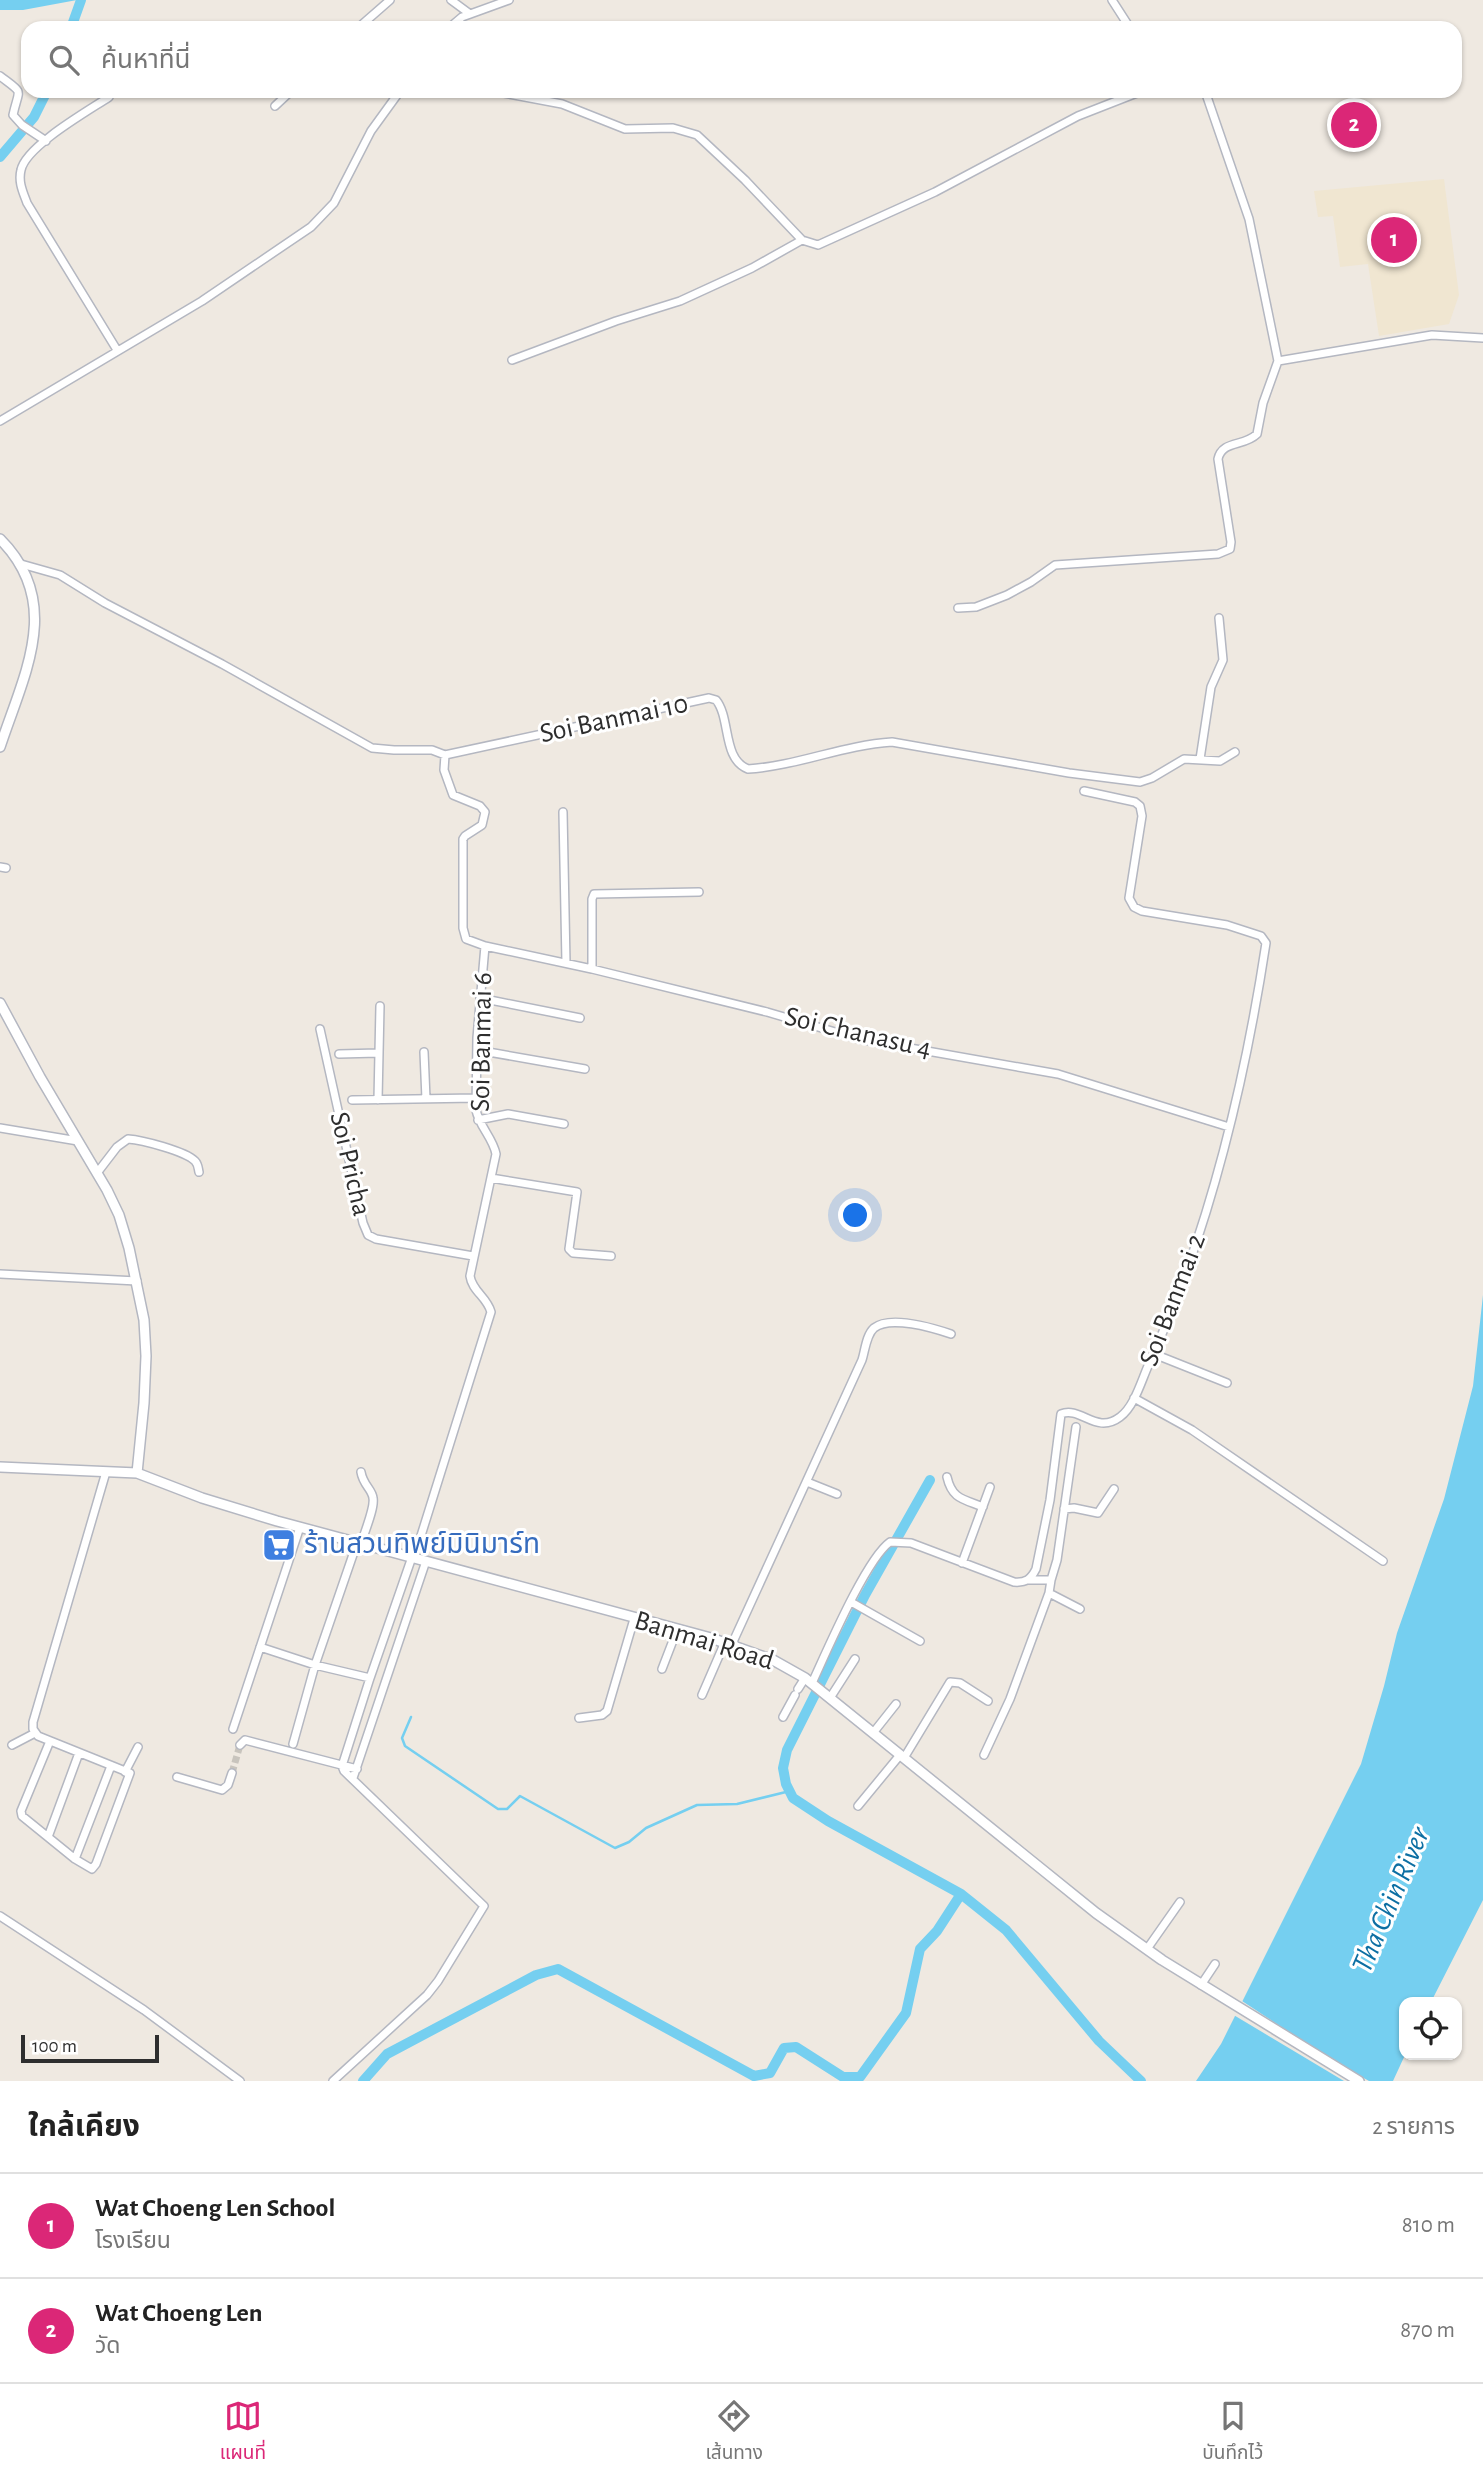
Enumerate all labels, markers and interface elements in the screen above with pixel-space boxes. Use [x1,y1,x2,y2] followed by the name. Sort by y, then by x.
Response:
[21,21,1462,98] search box
[45,41,83,79] icon: search
[101,47,191,73] text: ค้นหาที่นี่
[1331,99,1377,151] pin: 2
[1371,214,1417,266] pin: 1
[537,690,691,748] street label: Soi Banmai 10
[467,972,497,1112] street label: Soi Banmai 6
[782,1003,934,1063] street label: Soi Chanasu 4
[324,1109,376,1219] street label: Soi Pricha
[838,1198,872,1232] your location
[1135,1230,1211,1370] street label: Soi Banmai 2
[260,1526,298,1564] supermarket icon: ร้านสวนทิพย์มินิมาร์ท
[304,1529,540,1559] place label: ร้านสวนทิพย์มินิมาร์ท
[631,1607,777,1675] street label: Banmai Road
[1347,1822,1436,1977] water label: Tha Chin River
[1399,1997,1462,2060] map controls
[1399,1997,1462,2060] button: locate
[21,2032,159,2064] scale bar
[32,2037,77,2056] text: 100 m
[28,2112,140,2142] text: ใกล้เคียง
[1372,2116,1455,2139] text: 2 รายการ
[95,2195,335,2221] text: Wat Choeng Len School
[47,2214,55,2237] text: 1
[1402,2214,1455,2237] text: 810 m
[95,2230,171,2253] text: โรงเรียน
[95,2300,263,2326] text: Wat Choeng Len
[46,2319,56,2342] text: 2
[1400,2319,1455,2342] text: 870 m
[95,2335,120,2358] text: วัด
[220,2397,266,2468] tab: แผนที่
[705,2397,763,2468] tab: เส้นทาง
[1202,2397,1263,2468] tab: บันทึกไว้

